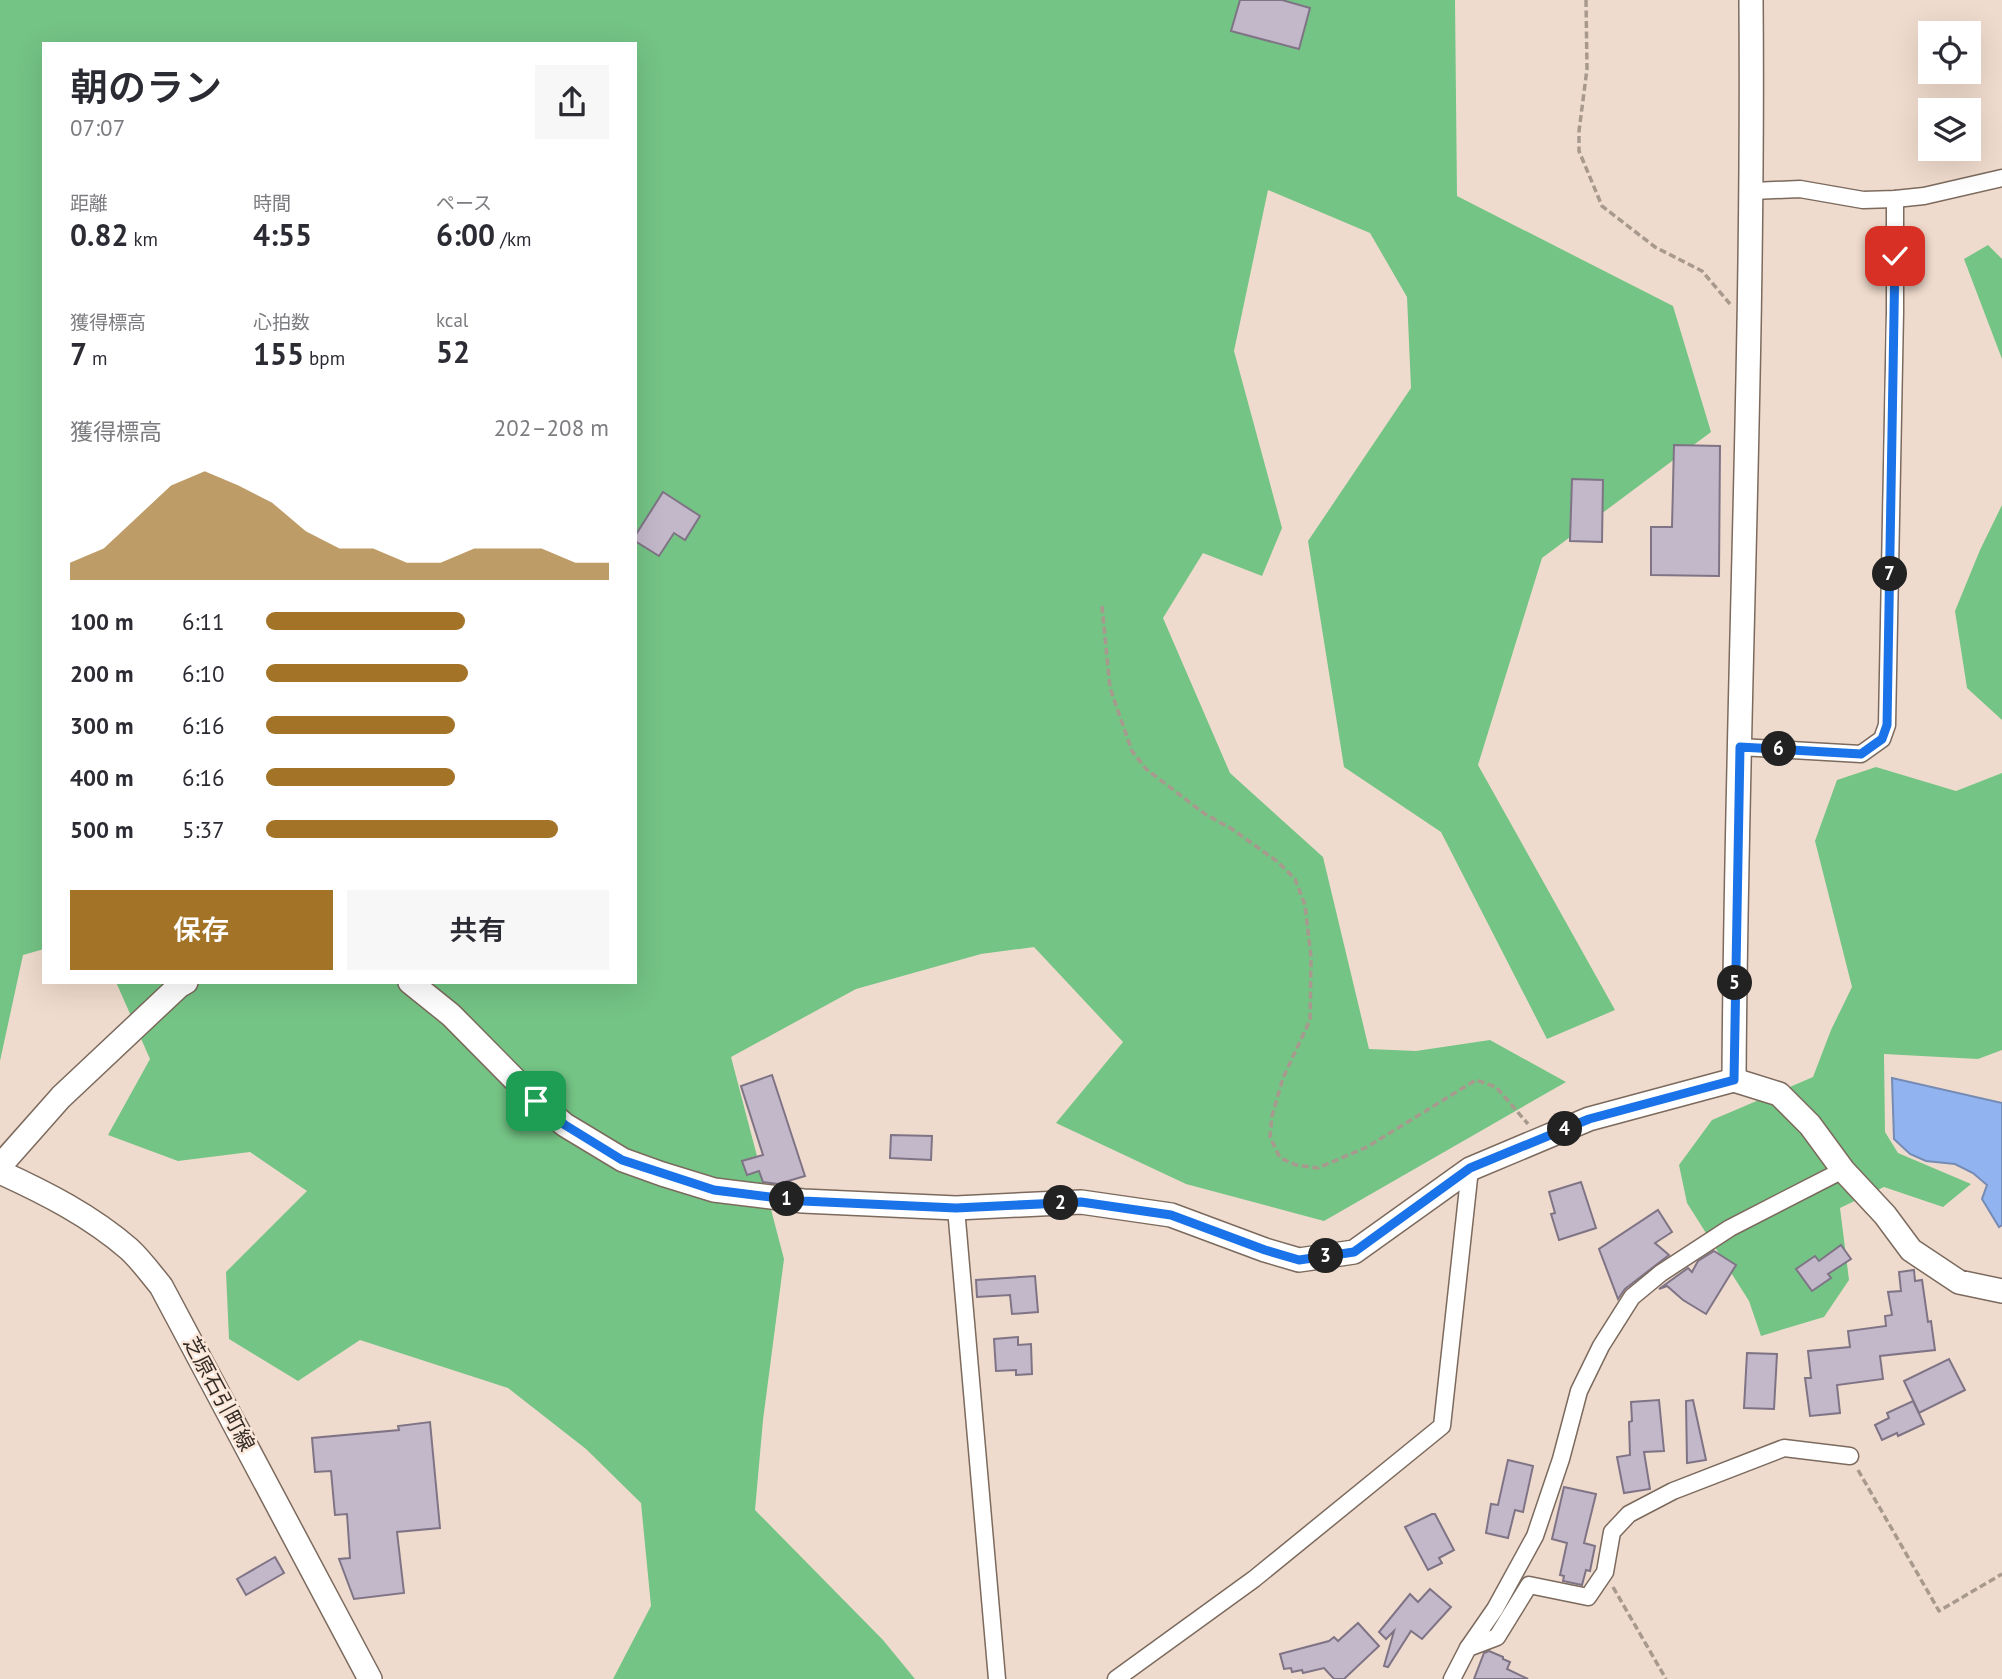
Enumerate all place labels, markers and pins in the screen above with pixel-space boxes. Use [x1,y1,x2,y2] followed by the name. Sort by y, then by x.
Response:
[1865,226,1925,286] pin
[1872,556,1908,592] pin: 7
[1762,732,1796,766] pin: 6
[1718,965,1752,1000] pin: 5
[506,1071,566,1131] pin
[1548,1112,1582,1146] pin: 4
[770,1182,804,1216] pin: 1
[1044,1186,1078,1220] pin: 2
[1308,1238,1344,1274] pin: 3

